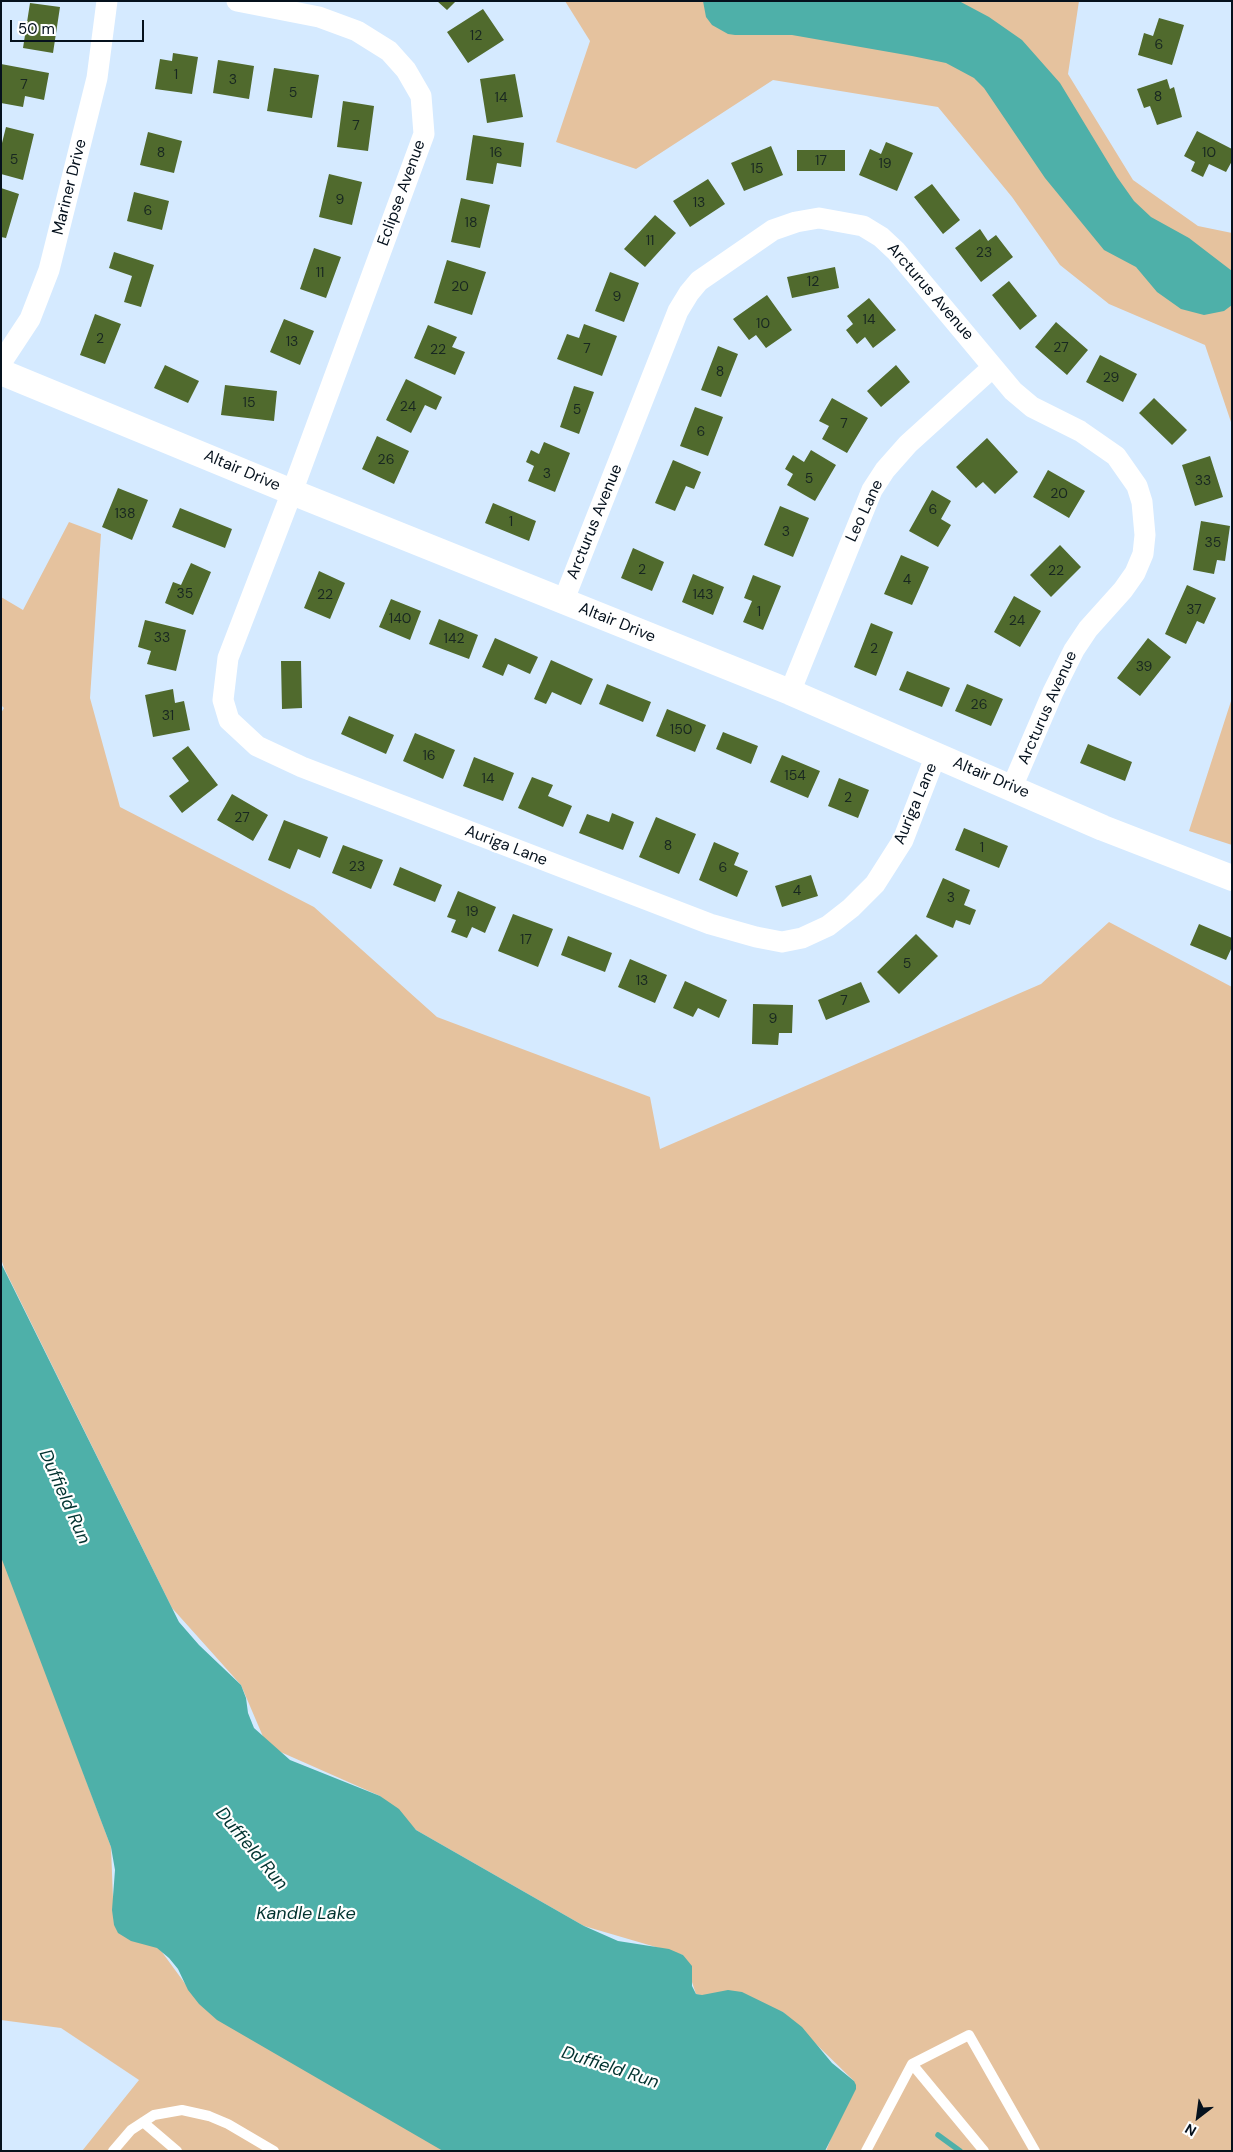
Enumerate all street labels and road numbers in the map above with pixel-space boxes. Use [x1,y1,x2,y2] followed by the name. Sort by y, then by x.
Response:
[49,137,91,237] street label: Mariner Drive
[374,137,430,249] street label: Eclipse Avenue
[883,240,977,344] street label: Arcturus Avenue
[201,446,283,496] street label: Altair Drive
[563,462,627,582] street label: Arcturus Avenue
[842,477,888,545] street label: Leo Lane
[576,599,658,647] street label: Altair Drive
[1014,648,1082,768] street label: Arcturus Avenue
[950,753,1032,803] street label: Altair Drive
[890,760,942,848] street label: Auriga Lane
[462,822,550,870] street label: Auriga Lane

